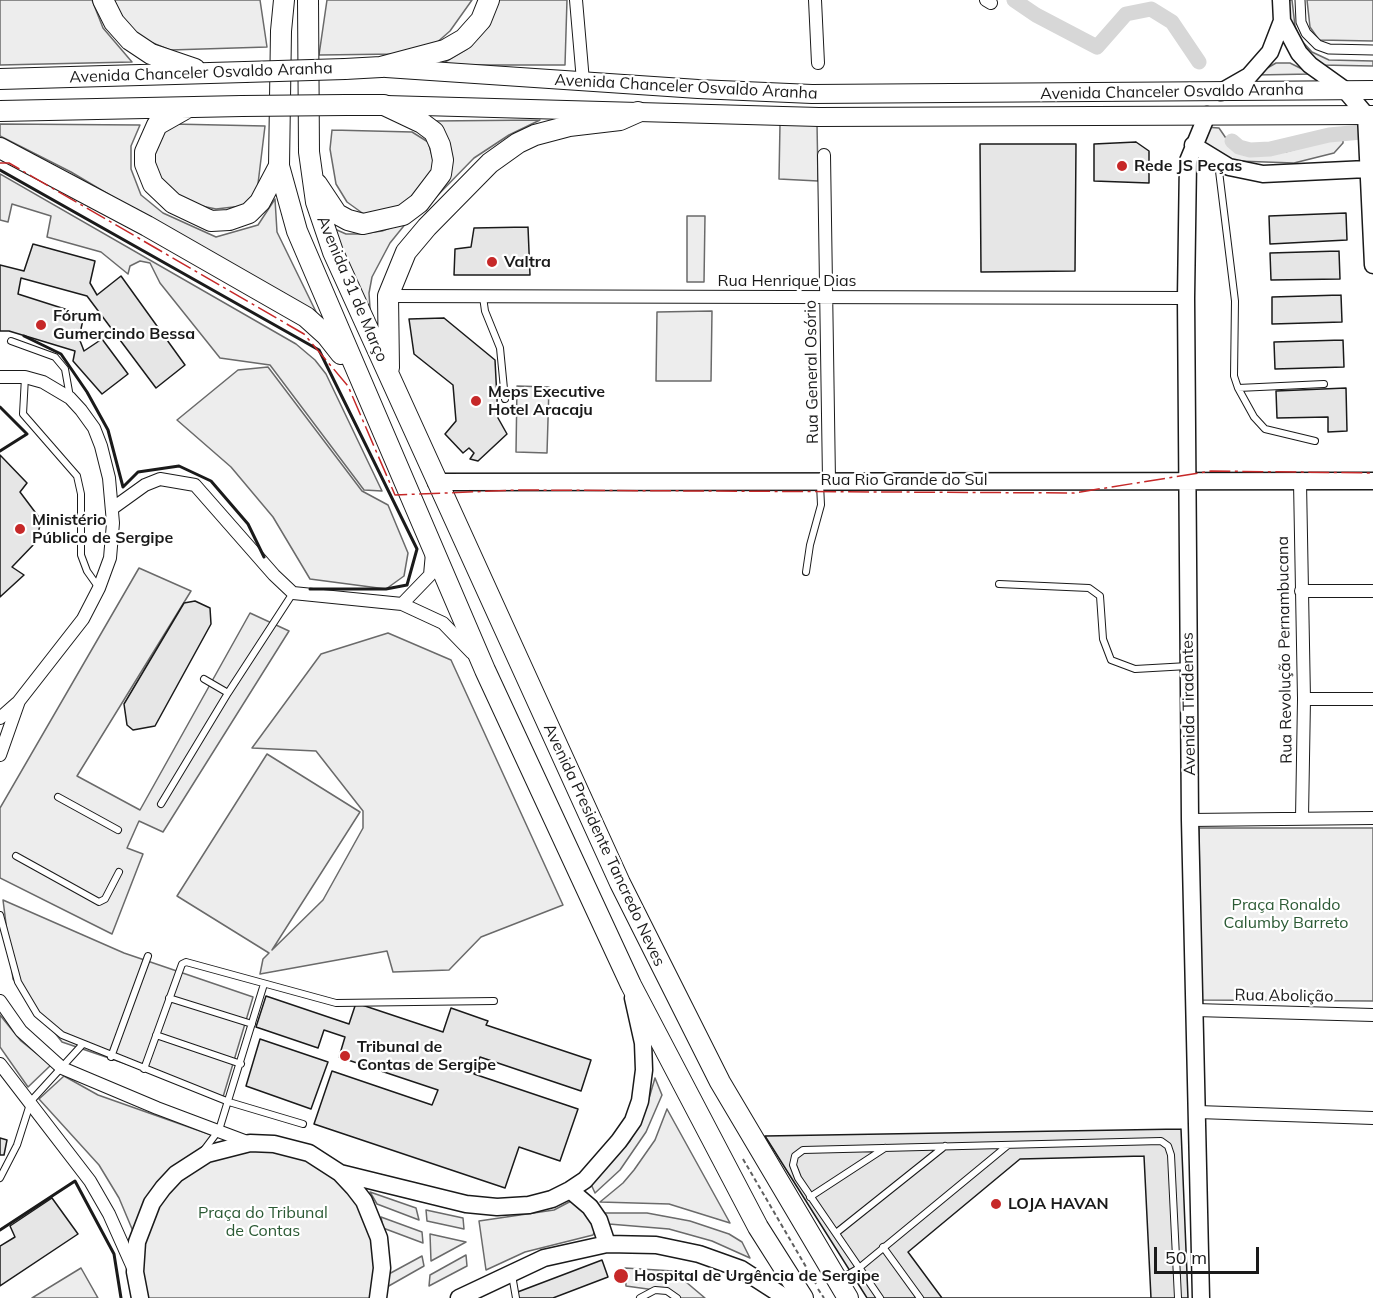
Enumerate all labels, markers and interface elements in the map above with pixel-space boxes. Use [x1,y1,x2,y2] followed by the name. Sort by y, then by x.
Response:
[69,59,333,87] street label: Avenida Chanceler Osvaldo Aranha
[554,71,818,103] street label: Avenida Chanceler Osvaldo Aranha
[1040,80,1304,104] street label: Avenida Chanceler Osvaldo Aranha
[1134,156,1242,176] place label: Rede JS Peças
[1115,159,1129,173] marker: Rede JS Peças
[313,213,391,365] street label: Avenida 31 de Março
[504,252,551,272] place label: Valtra
[485,255,499,269] marker: Valtra
[717,271,857,291] street label: Rua Henrique Dias
[801,300,823,444] street label: Rua General Osório
[53,306,195,344] place label: Fórum Gumercindo Bessa
[34,318,48,332] marker: Fórum Gumercindo Bessa
[488,382,605,420] place label: Meps Executive Hotel Aracaju
[469,394,483,408] marker: Meps Executive Hotel Aracaju
[820,470,988,490] street label: Rua Rio Grande do Sul
[32,510,173,548] place label: Ministério Público de Sergipe
[13,522,27,536] marker: Ministério Público de Sergipe
[1273,536,1297,764] street label: Rua Revolução Pernambucana
[1178,632,1200,776] street label: Avenida Tiradentes
[539,721,669,969] street label: Avenida Presidente Tancredo Neves
[1224,895,1348,933] park label: Praça Ronaldo Calumby Barreto
[1234,986,1334,1006] street label: Rua Abolição
[357,1037,496,1075] place label: Tribunal de Contas de Sergipe
[338,1049,352,1063] marker: Tribunal de Contas de Sergipe
[1008,1194,1109,1214] place label: LOJA HAVAN
[989,1197,1003,1211] marker: LOJA HAVAN
[198,1203,328,1241] park label: Praça do Tribunal de Contas
[1157,1235,1262,1273] scale bar
[1165,1246,1207,1269] text: 50 m
[634,1266,880,1286] place label: Hospital de Urgência de Sergipe
[612,1267,630,1285] marker: Hospital de Urgência de Sergipe

